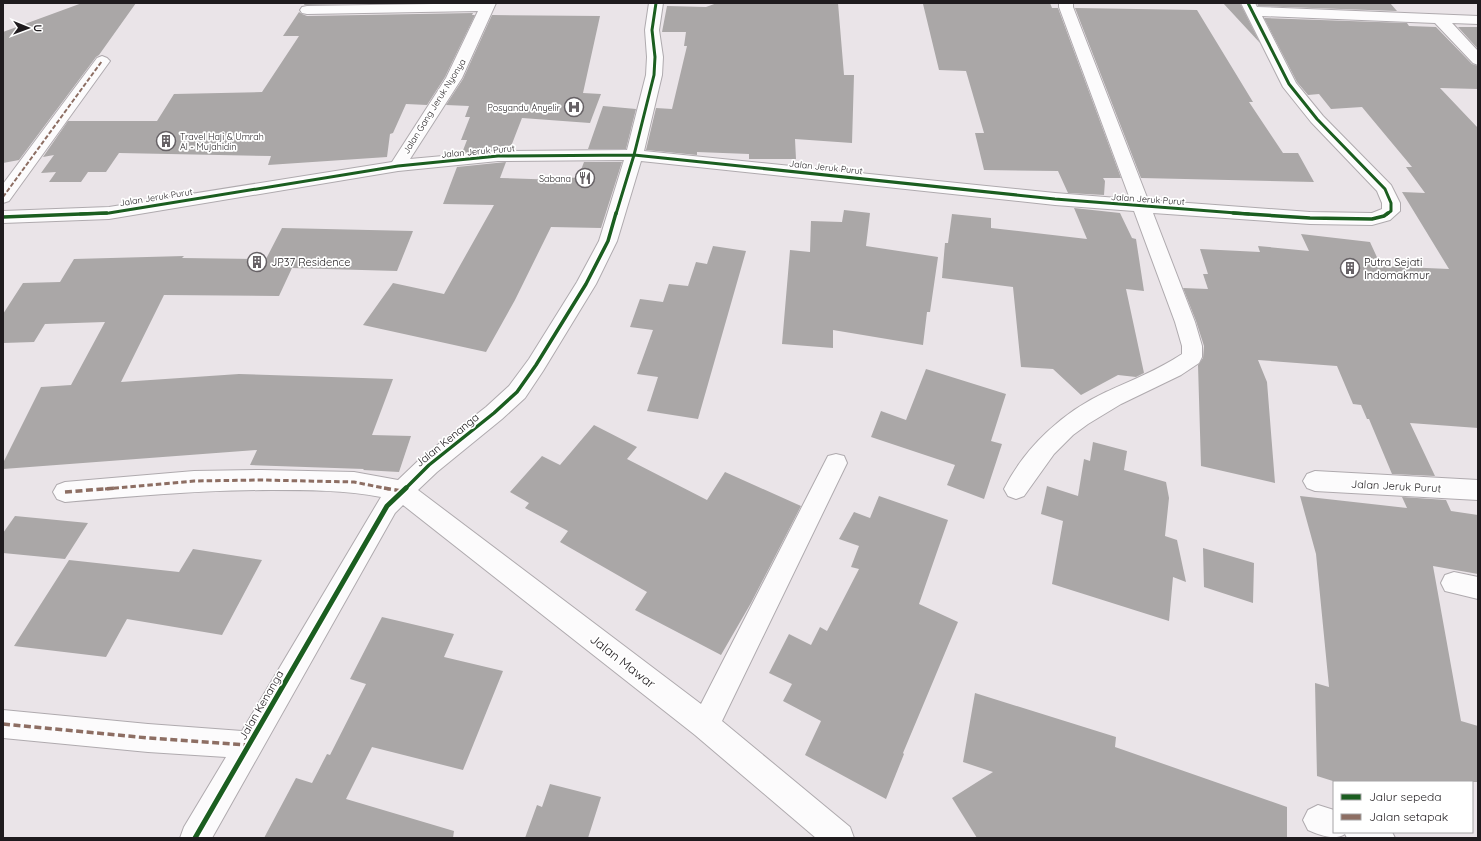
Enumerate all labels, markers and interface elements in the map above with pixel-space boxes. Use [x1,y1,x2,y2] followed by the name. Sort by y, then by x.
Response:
[8,8,48,48] north arrow
[31,24,45,32] text: U
[400,57,468,155] street label: Jalan Gang Jeruk Nyonya
[563,96,585,118] hospital icon: Posyandu Anyelir
[488,102,561,113] place label: Posyandu Anyelir
[155,130,177,152] building icon: Travel Haji & Umrah Al - Mujahidin
[180,131,264,152] place label: Travel Haji & Umrah Al - Mujahidin
[441,142,515,160] street label: Jalan Jeruk Purut
[789,158,863,176] street label: Jalan Jeruk Purut
[574,167,596,189] restaurant icon: Sabana
[539,173,571,184] place label: Sabana
[119,186,193,208] street label: Jalan Jeruk Purut
[1111,191,1185,207] street label: Jalan Jeruk Purut
[246,251,268,273] building icon: JP37 Residence
[271,255,350,269] place label: JP37 Residence
[1364,255,1430,282] place label: Putra Sejati Indomakmur
[1339,257,1361,279] building icon: Putra Sejati Indomakmur
[412,410,482,470] street label: Jalan Kenanga
[1351,477,1442,495] street label: Jalan Jeruk Purut
[587,631,659,691] street label: Jalan Mawar
[235,668,287,742] street label: Jalan Kenanga
[1333,781,1473,833] legend
[1369,789,1442,804] text: Jalur sepeda
[1369,809,1448,824] text: Jalan setapak

